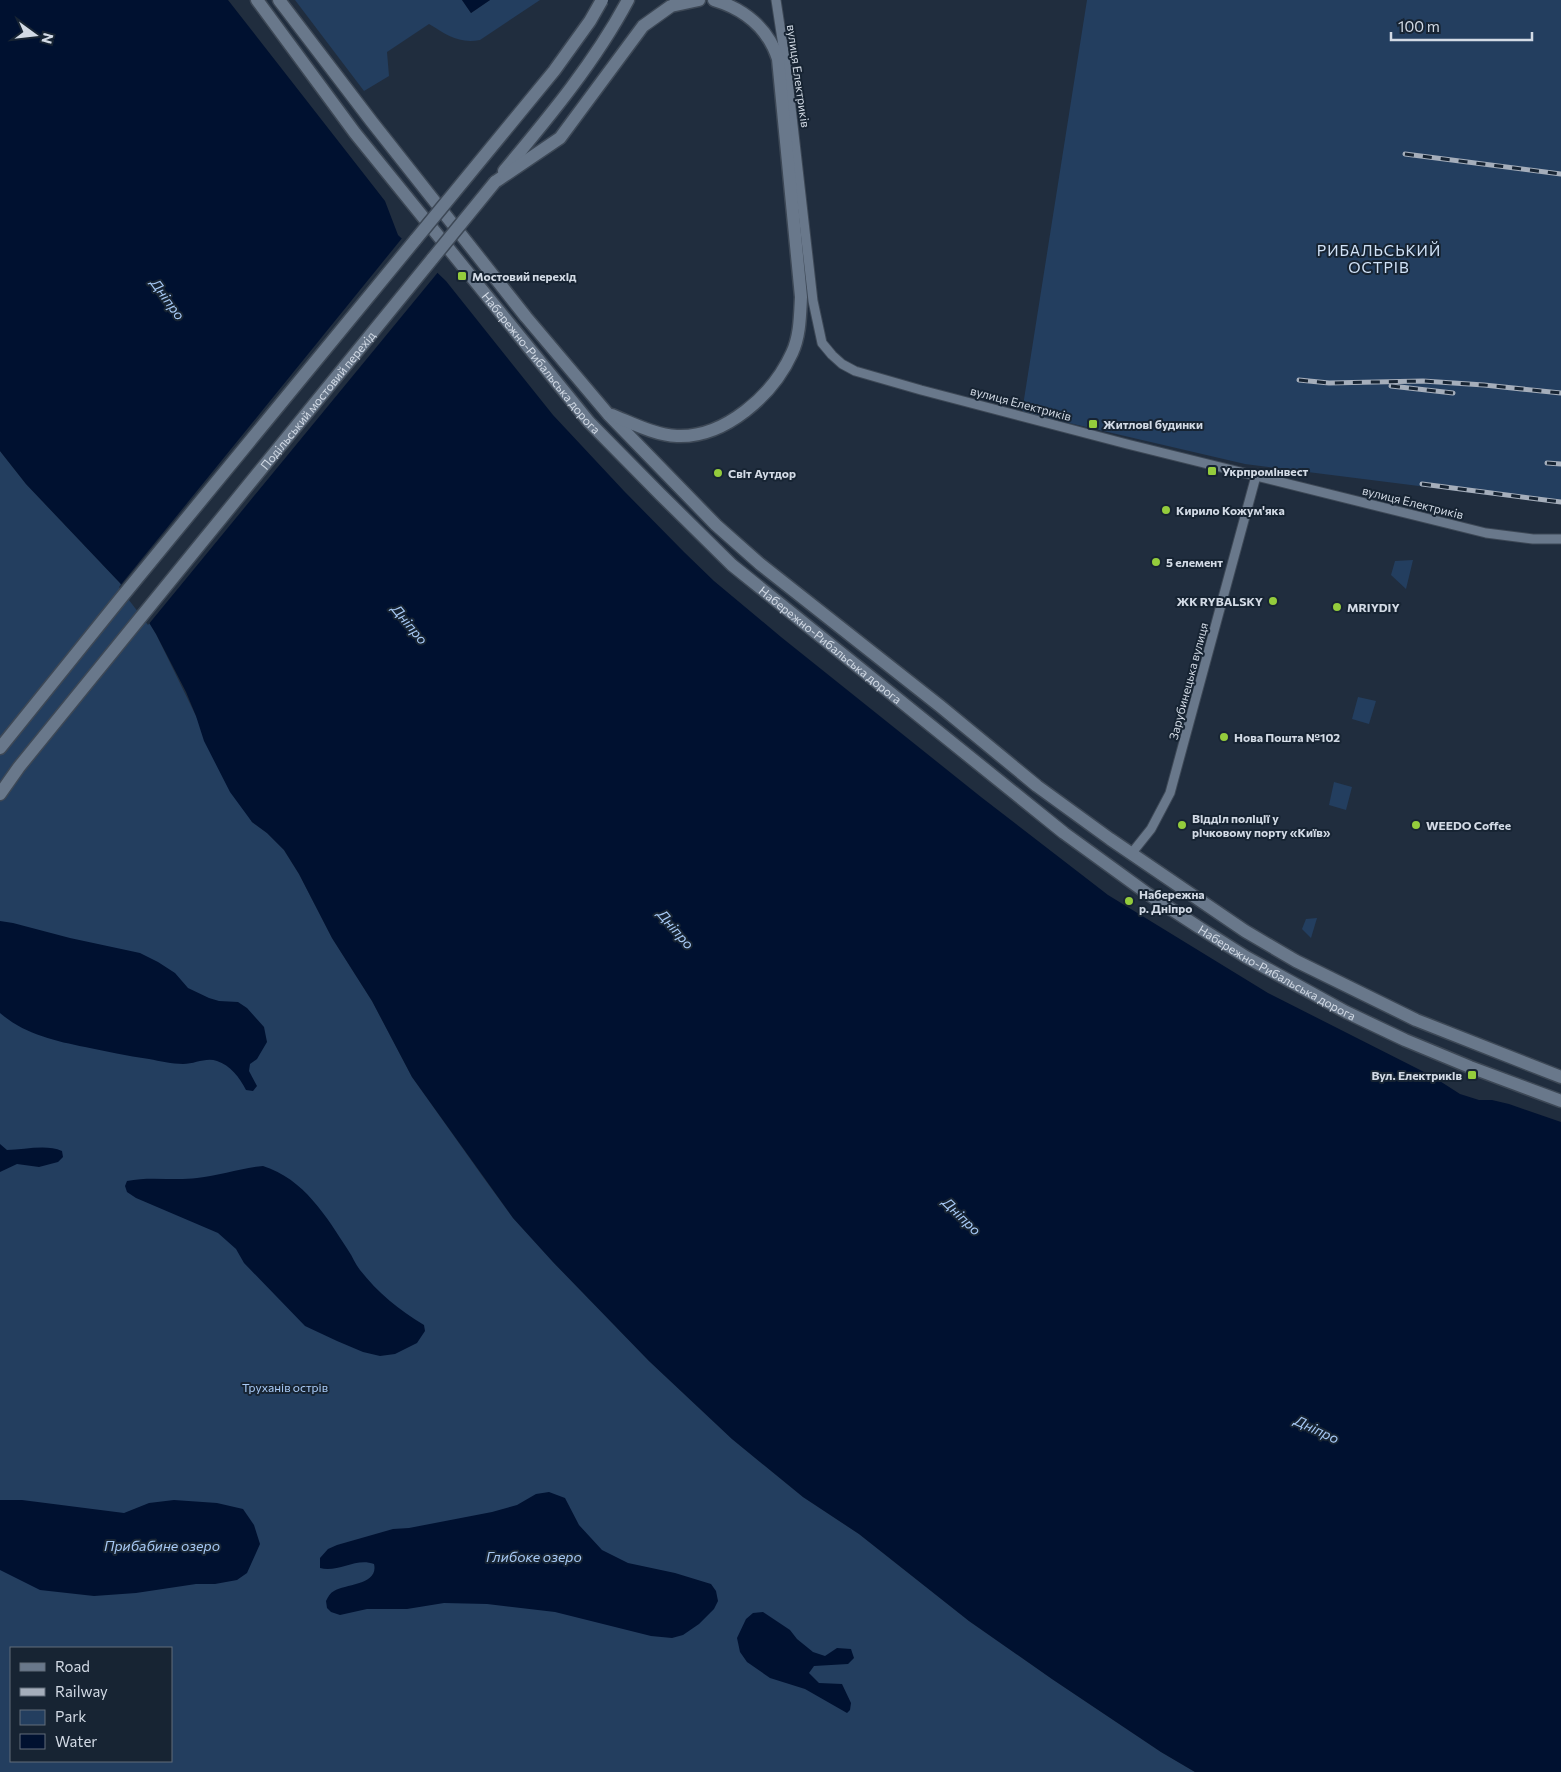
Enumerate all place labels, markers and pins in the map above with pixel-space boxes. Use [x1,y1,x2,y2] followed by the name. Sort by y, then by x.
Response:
[472,269,577,283] place label: Мостовий перехід
[456,270,468,282] marker: Мостовий перехід
[1103,417,1203,431] place label: Житлові будинки
[1087,418,1099,430] marker: Житлові будинки
[1222,464,1308,478] place label: Укрпромінвест
[1206,465,1218,477] marker: Укрпромінвест
[728,466,796,480] place label: Світ Аутдор
[712,467,724,479] marker: Світ Аутдор
[1176,503,1285,517] place label: Кирило Кожум'яка
[1160,504,1172,516] marker: Кирило Кожум'яка
[1166,555,1223,569] place label: 5 елемент
[1150,556,1162,568] marker: 5 елемент
[1176,594,1263,608] place label: ЖК RYBALSKY
[1267,595,1279,607] marker: ЖК RYBALSKY
[1347,600,1400,614] place label: MRIYDIY
[1331,601,1343,613] marker: MRIYDIY
[1234,730,1340,744] place label: Нова Пошта №102
[1218,731,1230,743] marker: Нова Пошта №102
[1192,811,1331,839] place label: Відділ поліції у річковому порту «Київ»
[1426,818,1511,832] place label: WEEDO Coffee
[1176,819,1188,831] marker: Відділ поліції у річковому порту «Київ»
[1410,819,1422,831] marker: WEEDO Coffee
[1139,887,1205,915] place label: Набережна р. Дніпро
[1123,895,1135,907] marker: Набережна р. Дніпро
[1371,1068,1462,1082] place label: Вул. Електриків
[1466,1069,1478,1081] marker: Вул. Електриків

